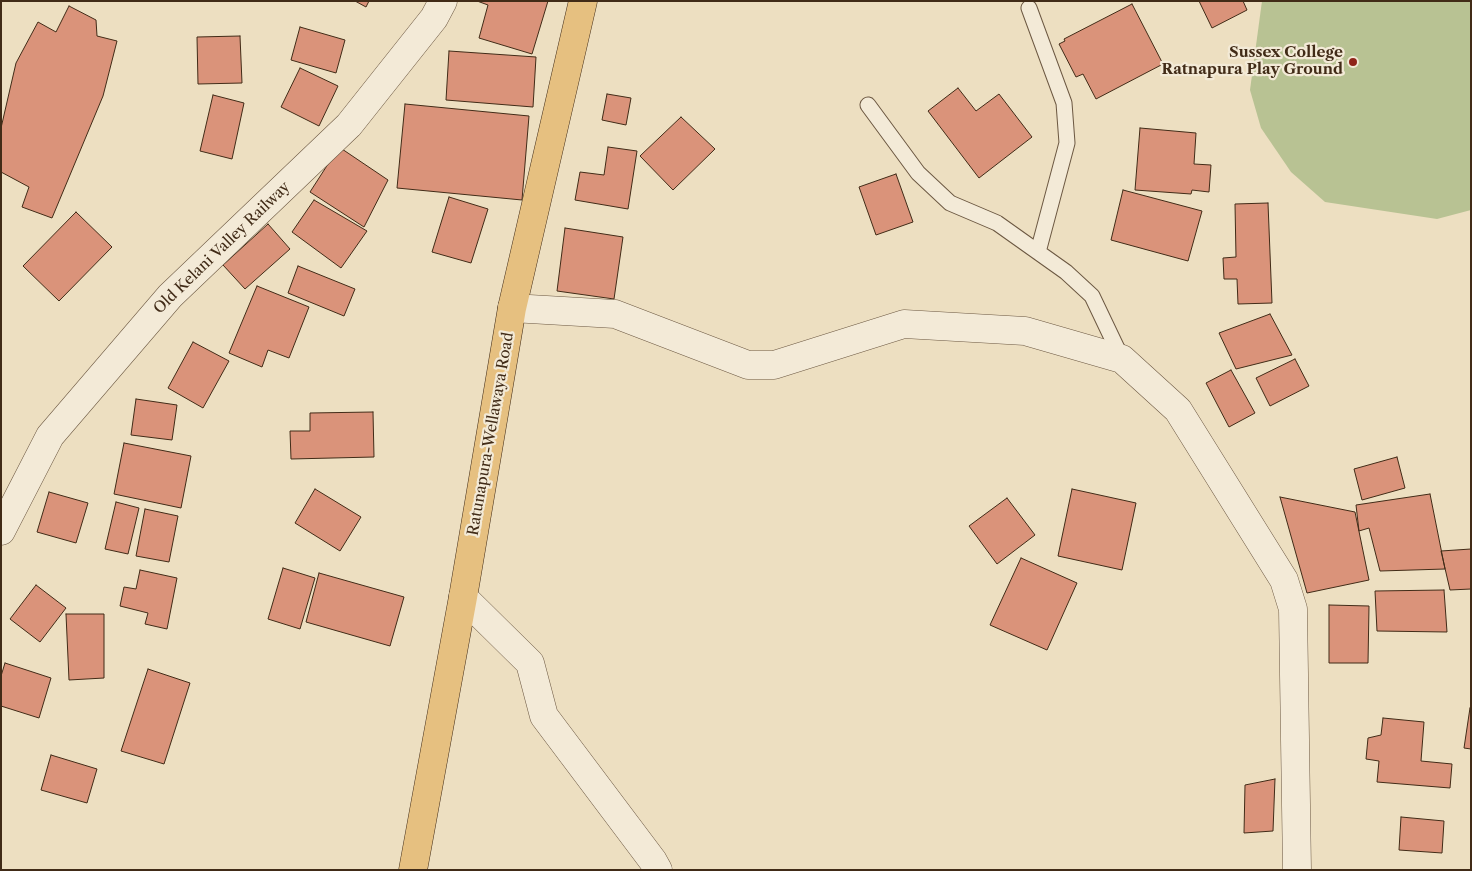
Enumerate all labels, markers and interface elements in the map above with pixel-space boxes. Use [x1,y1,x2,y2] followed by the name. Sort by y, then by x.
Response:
[1162,44,1343,79] place label: Sussex College Ratnapura Play Ground
[1347,56,1359,68] marker: Sussex College Ratnapura Play Ground
[150,178,294,318] street label: Old Kelani Valley Railway
[464,331,518,537] street label: Ratunapura-Wellawaya Road

